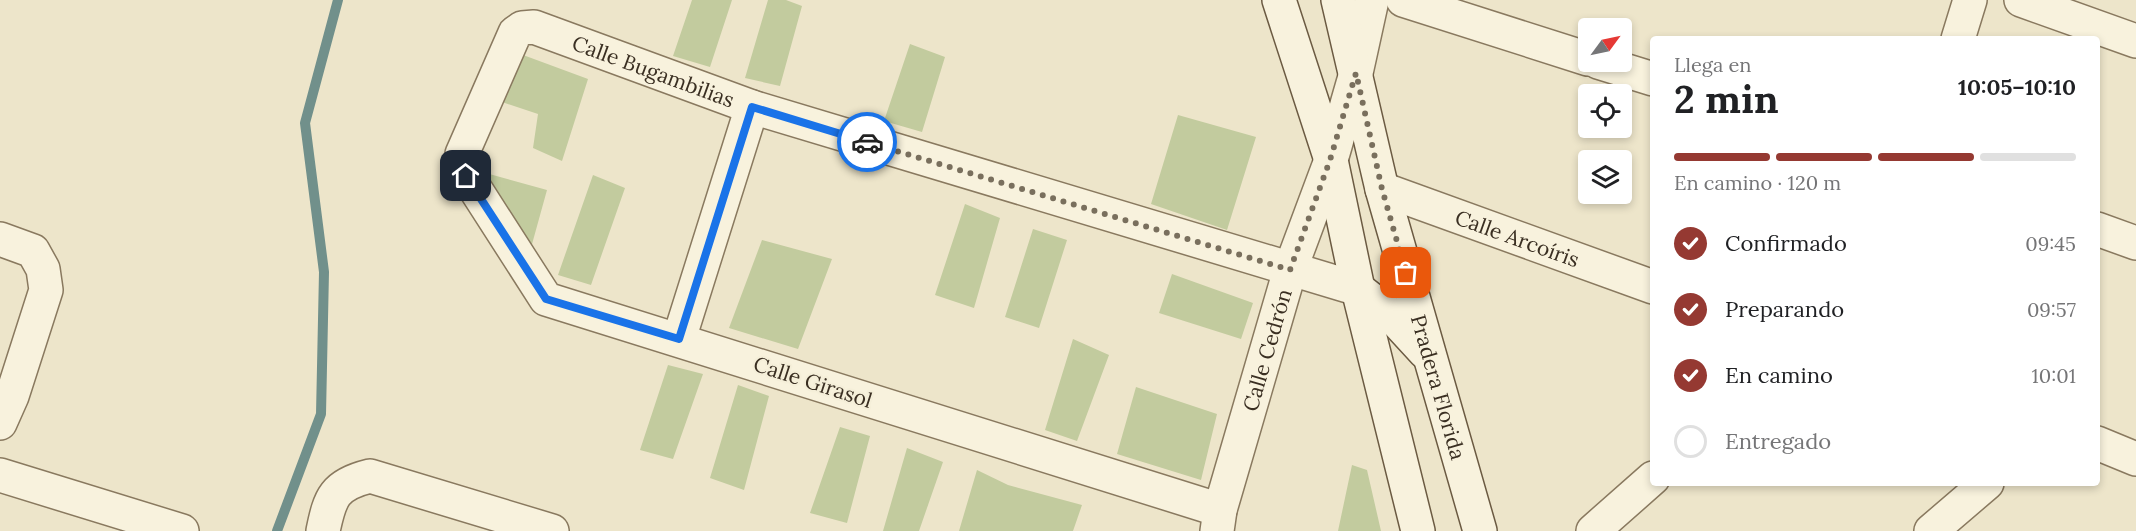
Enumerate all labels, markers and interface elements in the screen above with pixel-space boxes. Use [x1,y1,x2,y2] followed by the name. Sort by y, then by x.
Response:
[1578,18,1632,72] north arrow
[1578,18,1632,204] map controls
[569,29,738,113] street label: Calle Bugambilias
[1674,52,1751,77] text: Llega en
[1958,73,2076,101] text: 10:05–10:10
[1674,74,1779,124] text: 2 min
[1578,84,1632,138] button: locate
[837,112,897,172] courier
[851,126,884,159] icon: car
[440,150,491,201] pin
[1578,150,1632,204] button: layers
[449,159,482,192] icon: home
[1674,170,1841,195] text: En camino · 120 m
[1452,203,1583,273] street label: Calle Arcoíris
[1674,227,1707,260] icon: check
[1725,229,1847,257] text: Confirmado
[2025,231,2076,256] text: 09:45
[1380,247,1431,298] pin
[1389,256,1422,289] icon: bag
[1236,285,1297,414] street label: Calle Cedrón
[1674,293,1707,326] icon: check
[1725,295,1844,323] text: Preparando
[2027,297,2076,322] text: 09:57
[1405,311,1472,463] street label: Pradera Florida
[750,350,876,414] street label: Calle Girasol
[1674,359,1707,392] icon: check
[1725,361,1833,389] text: En camino
[2032,363,2076,388] text: 10:01
[1725,427,1831,455] text: Entregado

